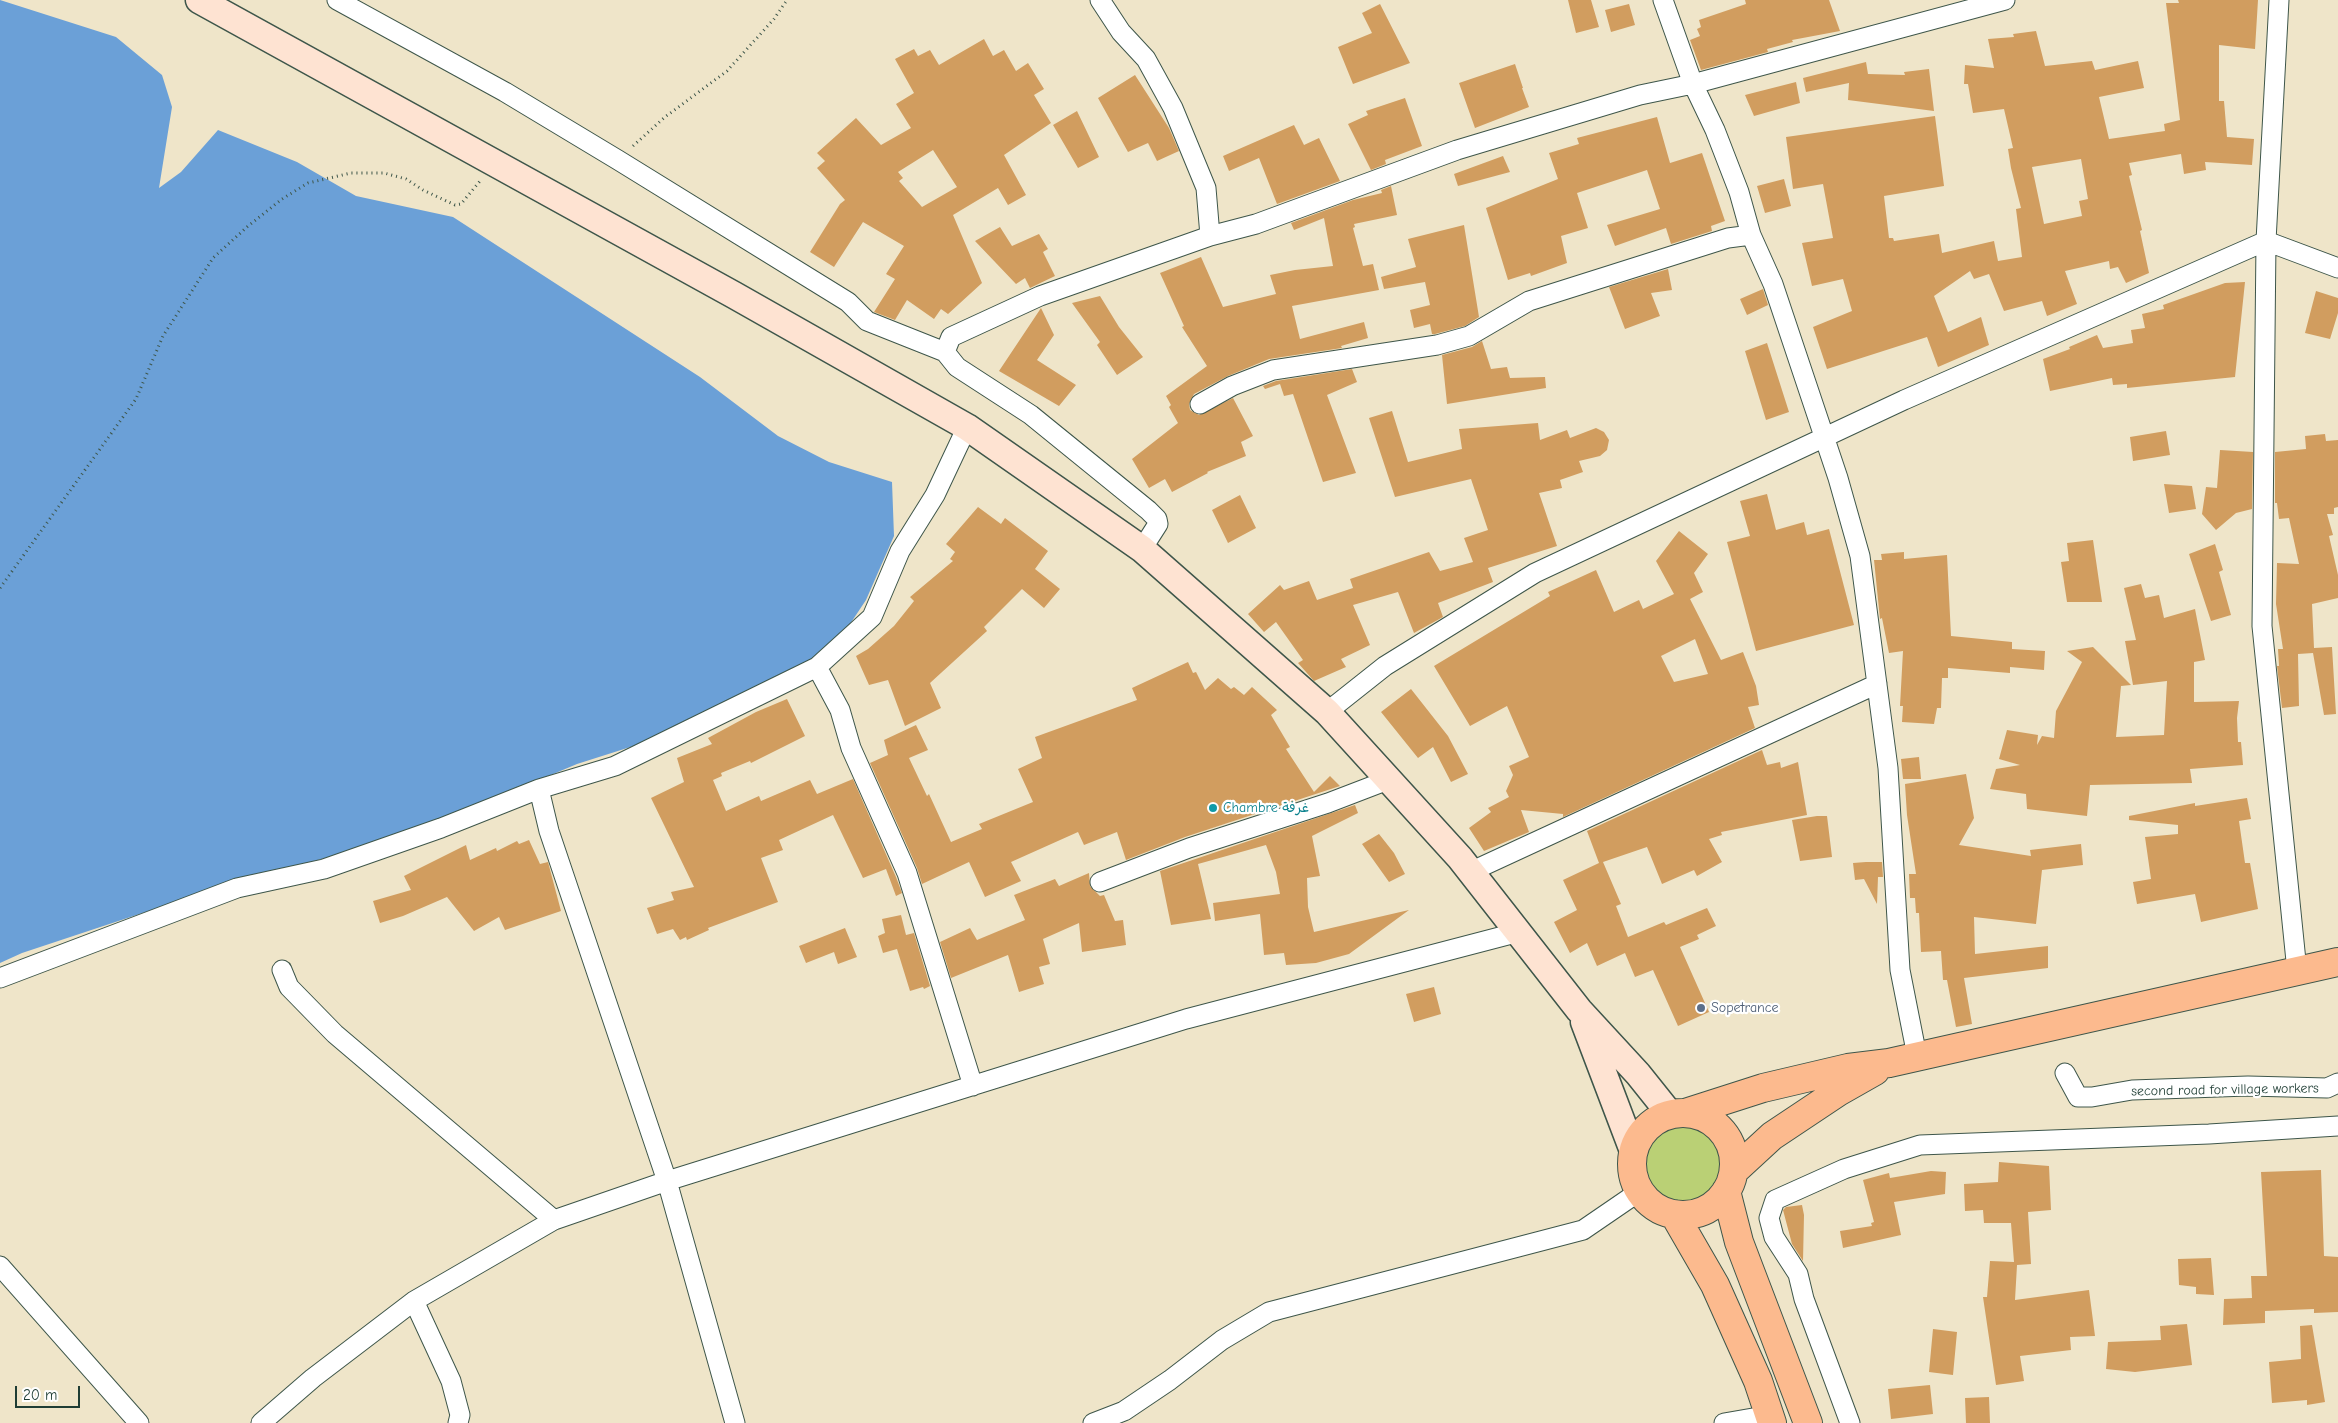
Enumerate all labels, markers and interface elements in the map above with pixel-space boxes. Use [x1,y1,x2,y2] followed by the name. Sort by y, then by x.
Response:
[1223,800,1309,816] place label: Chambre غرفة
[1207,802,1219,814] marker: Chambre غرفة
[1711,1000,1779,1016] place label: Sopetrance
[1695,1002,1707,1014] marker: Sopetrance
[2131,1080,2319,1100] street label: second road for village workers
[18,1376,82,1408] scale bar
[23,1386,57,1404] text: 20 m

